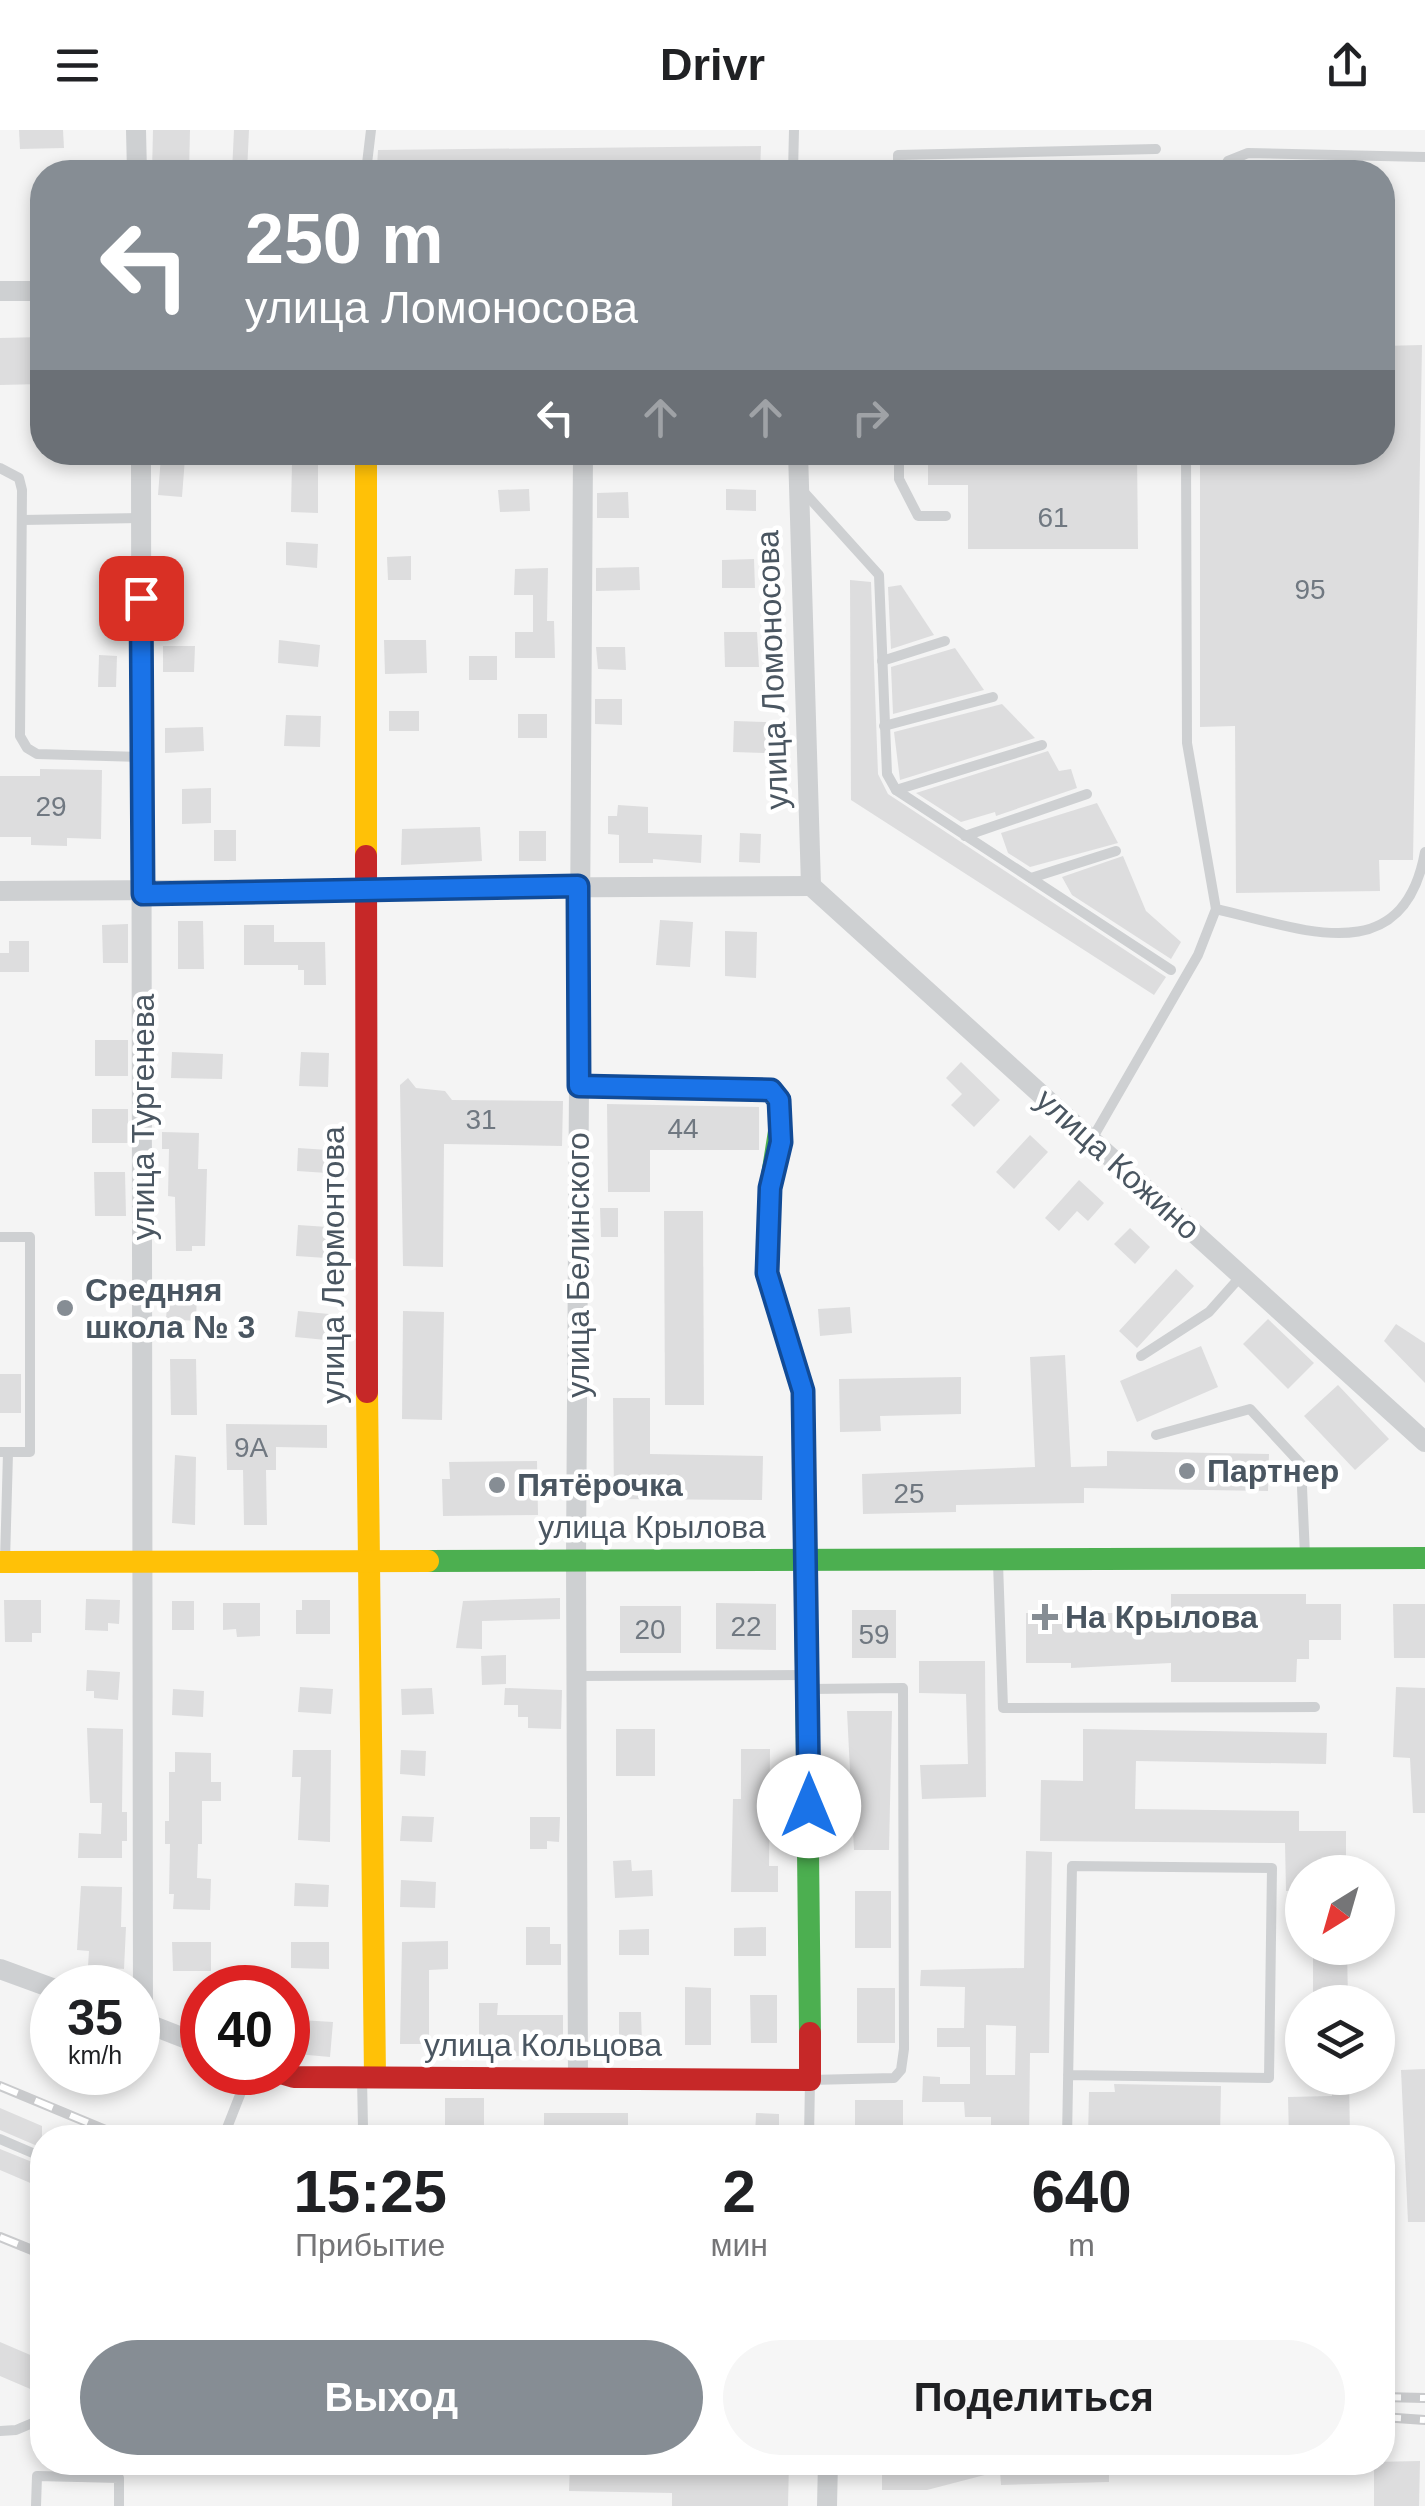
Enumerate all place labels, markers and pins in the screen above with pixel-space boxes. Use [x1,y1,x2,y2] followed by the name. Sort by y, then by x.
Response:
[99,556,184,641] pin
[85,1272,255,1345] place label: Средняя школа № 3
[54,1297,76,1319] marker: Средняя школа № 3
[1207,1453,1339,1489] place label: Партнер
[1176,1460,1198,1482] marker: Партнер
[517,1467,683,1503] place label: Пятёрочка
[486,1474,508,1496] marker: Пятёрочка
[1065,1599,1258,1635] place label: На Крылова
[1034,1606,1056,1628] marker: На Крылова

